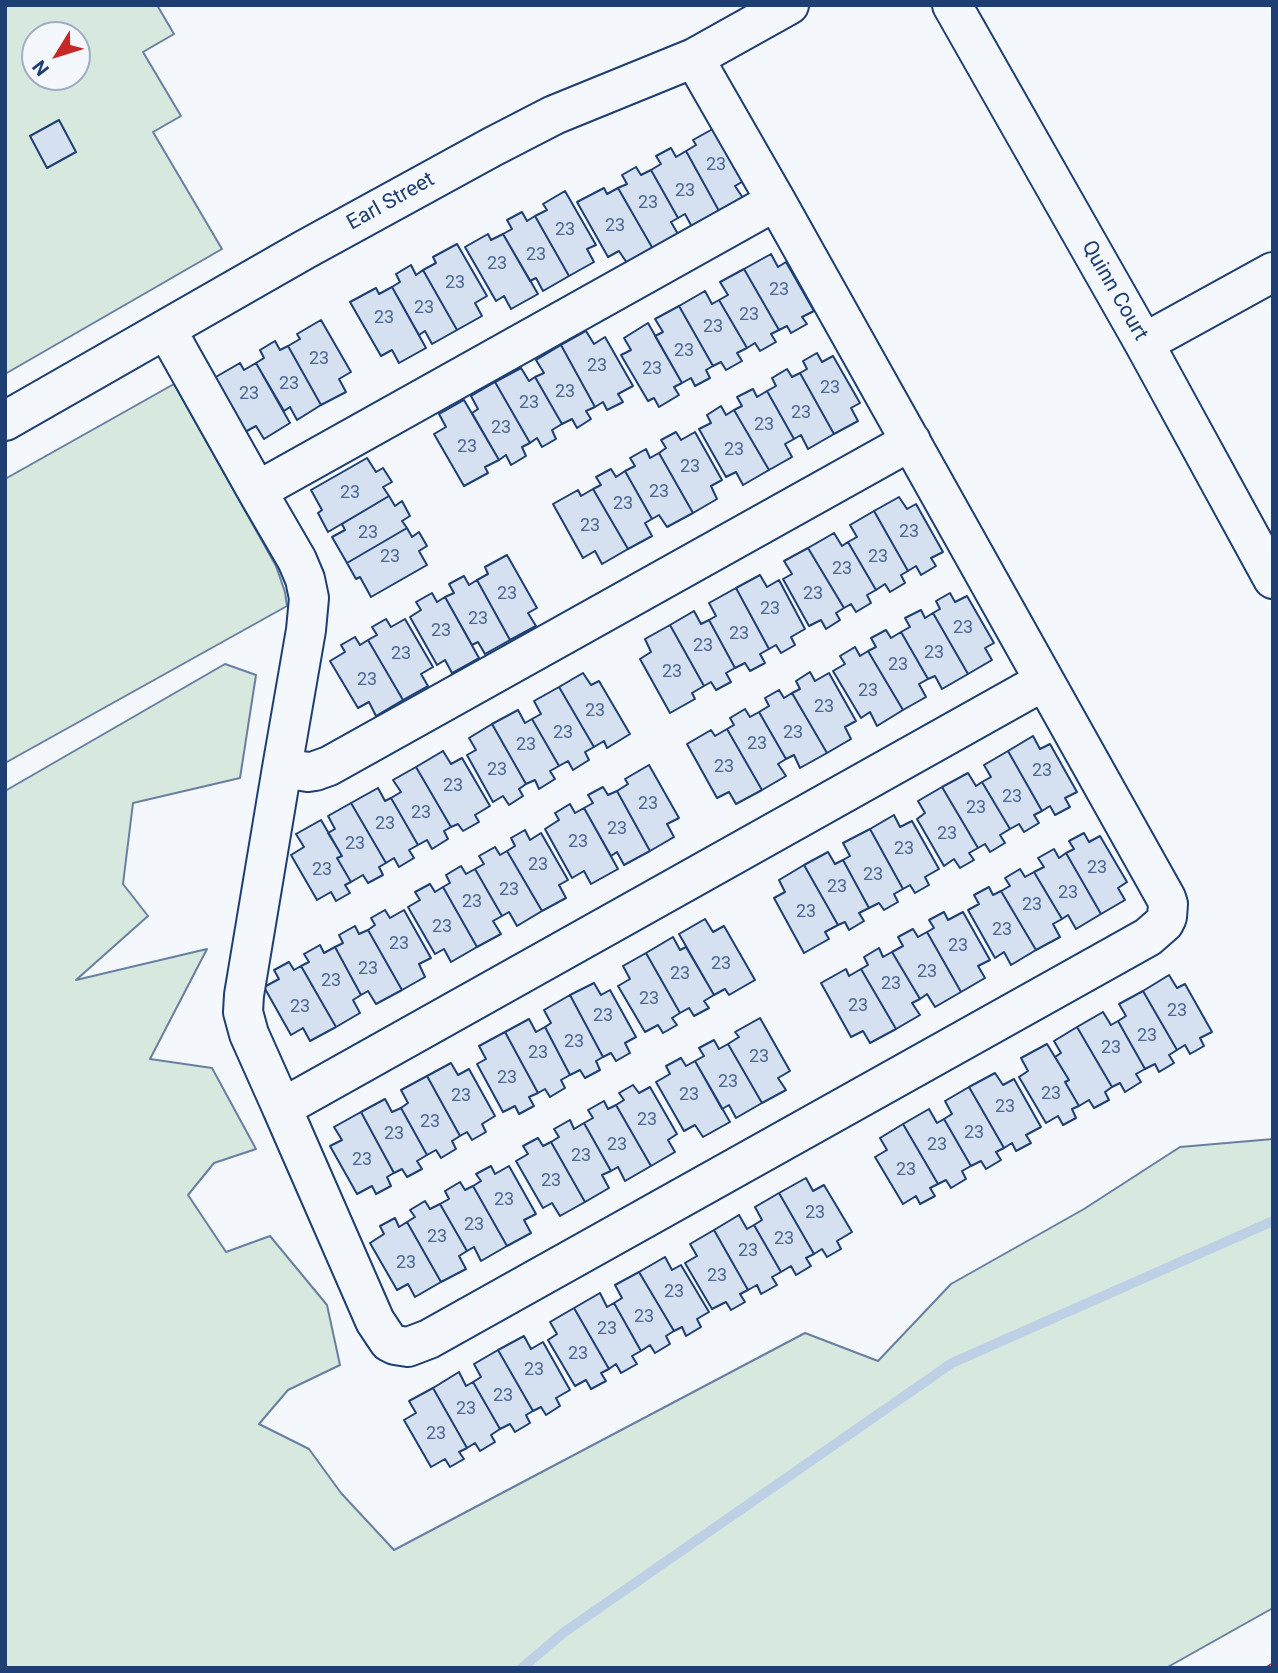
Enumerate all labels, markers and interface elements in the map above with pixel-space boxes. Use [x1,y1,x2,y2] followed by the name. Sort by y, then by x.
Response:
[21,21,91,91] north arrow
[27,56,54,80] text: N
[706,154,726,176] house number: 23
[343,168,439,236] street label: Earl Street
[675,180,695,202] house number: 23
[638,192,658,214] house number: 23
[605,215,625,237] house number: 23
[555,219,575,241] house number: 23
[1075,237,1153,345] street label: Quinn Court
[526,244,546,266] house number: 23
[487,253,507,275] house number: 23
[445,272,465,294] house number: 23
[769,279,789,301] house number: 23
[414,297,434,319] house number: 23
[739,304,759,326] house number: 23
[374,307,394,329] house number: 23
[703,316,723,338] house number: 23
[674,340,694,362] house number: 23
[309,348,329,370] house number: 23
[587,355,607,377] house number: 23
[642,358,662,380] house number: 23
[279,373,299,395] house number: 23
[820,377,840,399] house number: 23
[555,381,575,403] house number: 23
[239,383,259,405] house number: 23
[519,392,539,414] house number: 23
[791,402,811,424] house number: 23
[754,414,774,436] house number: 23
[491,417,511,439] house number: 23
[457,436,477,458] house number: 23
[724,439,744,461] house number: 23
[680,456,700,478] house number: 23
[649,481,669,503] house number: 23
[340,482,360,504] house number: 23
[613,493,633,515] house number: 23
[580,515,600,537] house number: 23
[899,521,919,543] house number: 23
[358,522,378,544] house number: 23
[380,546,400,568] house number: 23
[868,546,888,568] house number: 23
[832,558,852,580] house number: 23
[497,583,517,605] house number: 23
[803,583,823,605] house number: 23
[760,598,780,620] house number: 23
[468,608,488,630] house number: 23
[953,617,973,639] house number: 23
[431,620,451,642] house number: 23
[729,623,749,645] house number: 23
[693,635,713,657] house number: 23
[924,642,944,664] house number: 23
[391,643,411,665] house number: 23
[888,654,908,676] house number: 23
[662,661,682,683] house number: 23
[357,669,377,691] house number: 23
[858,680,878,702] house number: 23
[814,696,834,718] house number: 23
[585,700,605,722] house number: 23
[553,722,573,744] house number: 23
[783,722,803,744] house number: 23
[747,733,767,755] house number: 23
[516,734,536,756] house number: 23
[714,756,734,778] house number: 23
[487,759,507,781] house number: 23
[1032,760,1052,782] house number: 23
[443,775,463,797] house number: 23
[1002,786,1022,808] house number: 23
[638,793,658,815] house number: 23
[966,797,986,819] house number: 23
[411,802,431,824] house number: 23
[375,813,395,835] house number: 23
[607,818,627,840] house number: 23
[937,823,957,845] house number: 23
[568,831,588,853] house number: 23
[345,833,365,855] house number: 23
[894,838,914,860] house number: 23
[528,854,548,876] house number: 23
[1087,857,1107,879] house number: 23
[312,859,332,881] house number: 23
[863,864,883,886] house number: 23
[827,876,847,898] house number: 23
[499,879,519,901] house number: 23
[1058,882,1078,904] house number: 23
[462,891,482,913] house number: 23
[1022,894,1042,916] house number: 23
[796,901,816,923] house number: 23
[432,916,452,938] house number: 23
[992,919,1012,941] house number: 23
[389,933,409,955] house number: 23
[948,935,968,957] house number: 23
[711,953,731,975] house number: 23
[358,958,378,980] house number: 23
[917,961,937,983] house number: 23
[670,963,690,985] house number: 23
[321,970,341,992] house number: 23
[881,973,901,995] house number: 23
[639,988,659,1010] house number: 23
[848,995,868,1017] house number: 23
[290,996,310,1018] house number: 23
[1167,1000,1187,1022] house number: 23
[593,1005,613,1027] house number: 23
[1137,1025,1157,1047] house number: 23
[564,1031,584,1053] house number: 23
[1101,1037,1121,1059] house number: 23
[528,1042,548,1064] house number: 23
[749,1046,769,1068] house number: 23
[497,1067,517,1089] house number: 23
[718,1071,738,1093] house number: 23
[1041,1083,1061,1105] house number: 23
[679,1084,699,1106] house number: 23
[451,1085,471,1107] house number: 23
[995,1096,1015,1118] house number: 23
[637,1109,657,1131] house number: 23
[420,1111,440,1133] house number: 23
[964,1122,984,1144] house number: 23
[384,1123,404,1145] house number: 23
[607,1134,627,1156] house number: 23
[927,1134,947,1156] house number: 23
[571,1145,591,1167] house number: 23
[352,1149,372,1171] house number: 23
[896,1159,916,1181] house number: 23
[541,1170,561,1192] house number: 23
[494,1189,514,1211] house number: 23
[805,1202,825,1224] house number: 23
[464,1214,484,1236] house number: 23
[427,1226,447,1248] house number: 23
[774,1228,794,1250] house number: 23
[738,1240,758,1262] house number: 23
[396,1252,416,1274] house number: 23
[707,1265,727,1287] house number: 23
[664,1281,684,1303] house number: 23
[634,1306,654,1328] house number: 23
[597,1318,617,1340] house number: 23
[568,1343,588,1365] house number: 23
[524,1359,544,1381] house number: 23
[493,1385,513,1407] house number: 23
[456,1398,476,1420] house number: 23
[426,1423,446,1445] house number: 23

